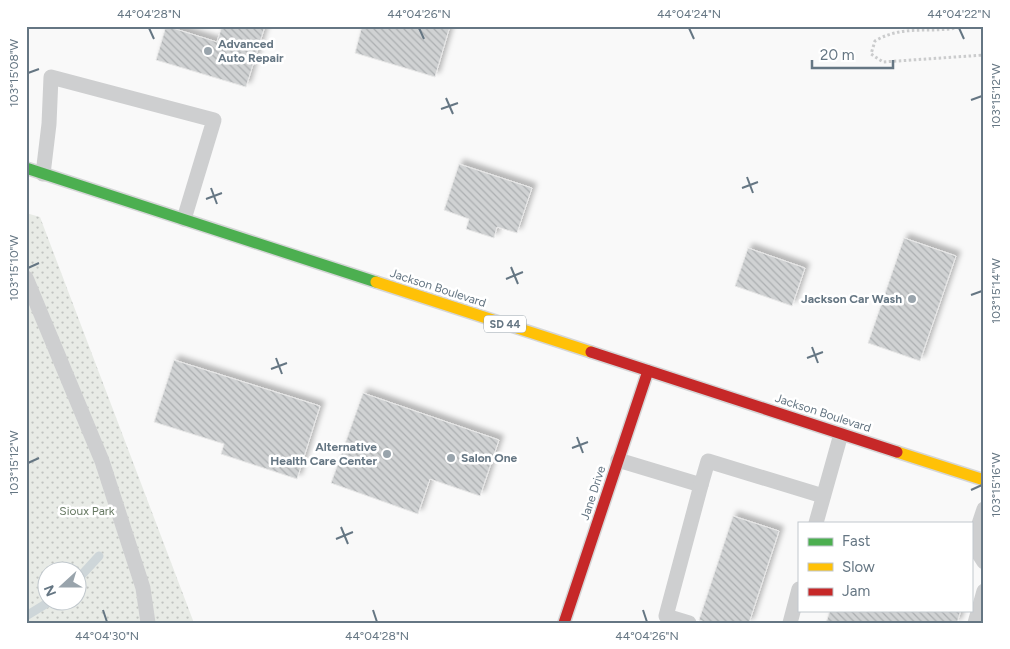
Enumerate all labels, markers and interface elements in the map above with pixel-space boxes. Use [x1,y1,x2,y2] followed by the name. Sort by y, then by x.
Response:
[117,7,181,21] text: 44°04'28"N
[387,7,451,21] text: 44°04'26"N
[657,7,721,21] text: 44°04'24"N
[927,7,991,21] text: 44°04'22"N
[218,37,284,65] place label: Advanced Auto Repair
[7,38,21,107] text: 103°15'08"W
[812,38,894,70] scale bar
[202,45,214,57] marker: Advanced Auto Repair
[820,46,854,64] text: 20 m
[989,63,1003,128] text: 103°15'12"W
[7,235,21,301] text: 103°15'10"W
[989,258,1003,324] text: 103°15'14"W
[388,266,488,310] street label: Jackson Boulevard
[801,292,902,306] place label: Jackson Car Wash
[906,293,918,305] marker: Jackson Car Wash
[484,316,526,332] road number: SD 44
[773,391,873,435] street label: Jackson Boulevard
[7,430,21,495] text: 103°15'12"W
[270,440,377,468] place label: Alternative Health Care Center
[381,448,393,460] marker: Alternative Health Care Center
[461,451,518,465] place label: Salon One
[445,452,457,464] marker: Salon One
[989,452,1003,517] text: 103°15'16"W
[578,464,608,522] street label: Jane Drive
[59,504,115,518] park label: Sioux Park
[798,522,972,612] legend
[842,532,871,550] text: Fast
[842,558,875,576] text: Slow
[38,562,88,612] north arrow
[40,582,60,599] text: N
[842,582,870,600] text: Jam
[75,629,139,643] text: 44°04'30"N
[345,629,409,643] text: 44°04'28"N
[615,629,679,643] text: 44°04'26"N

